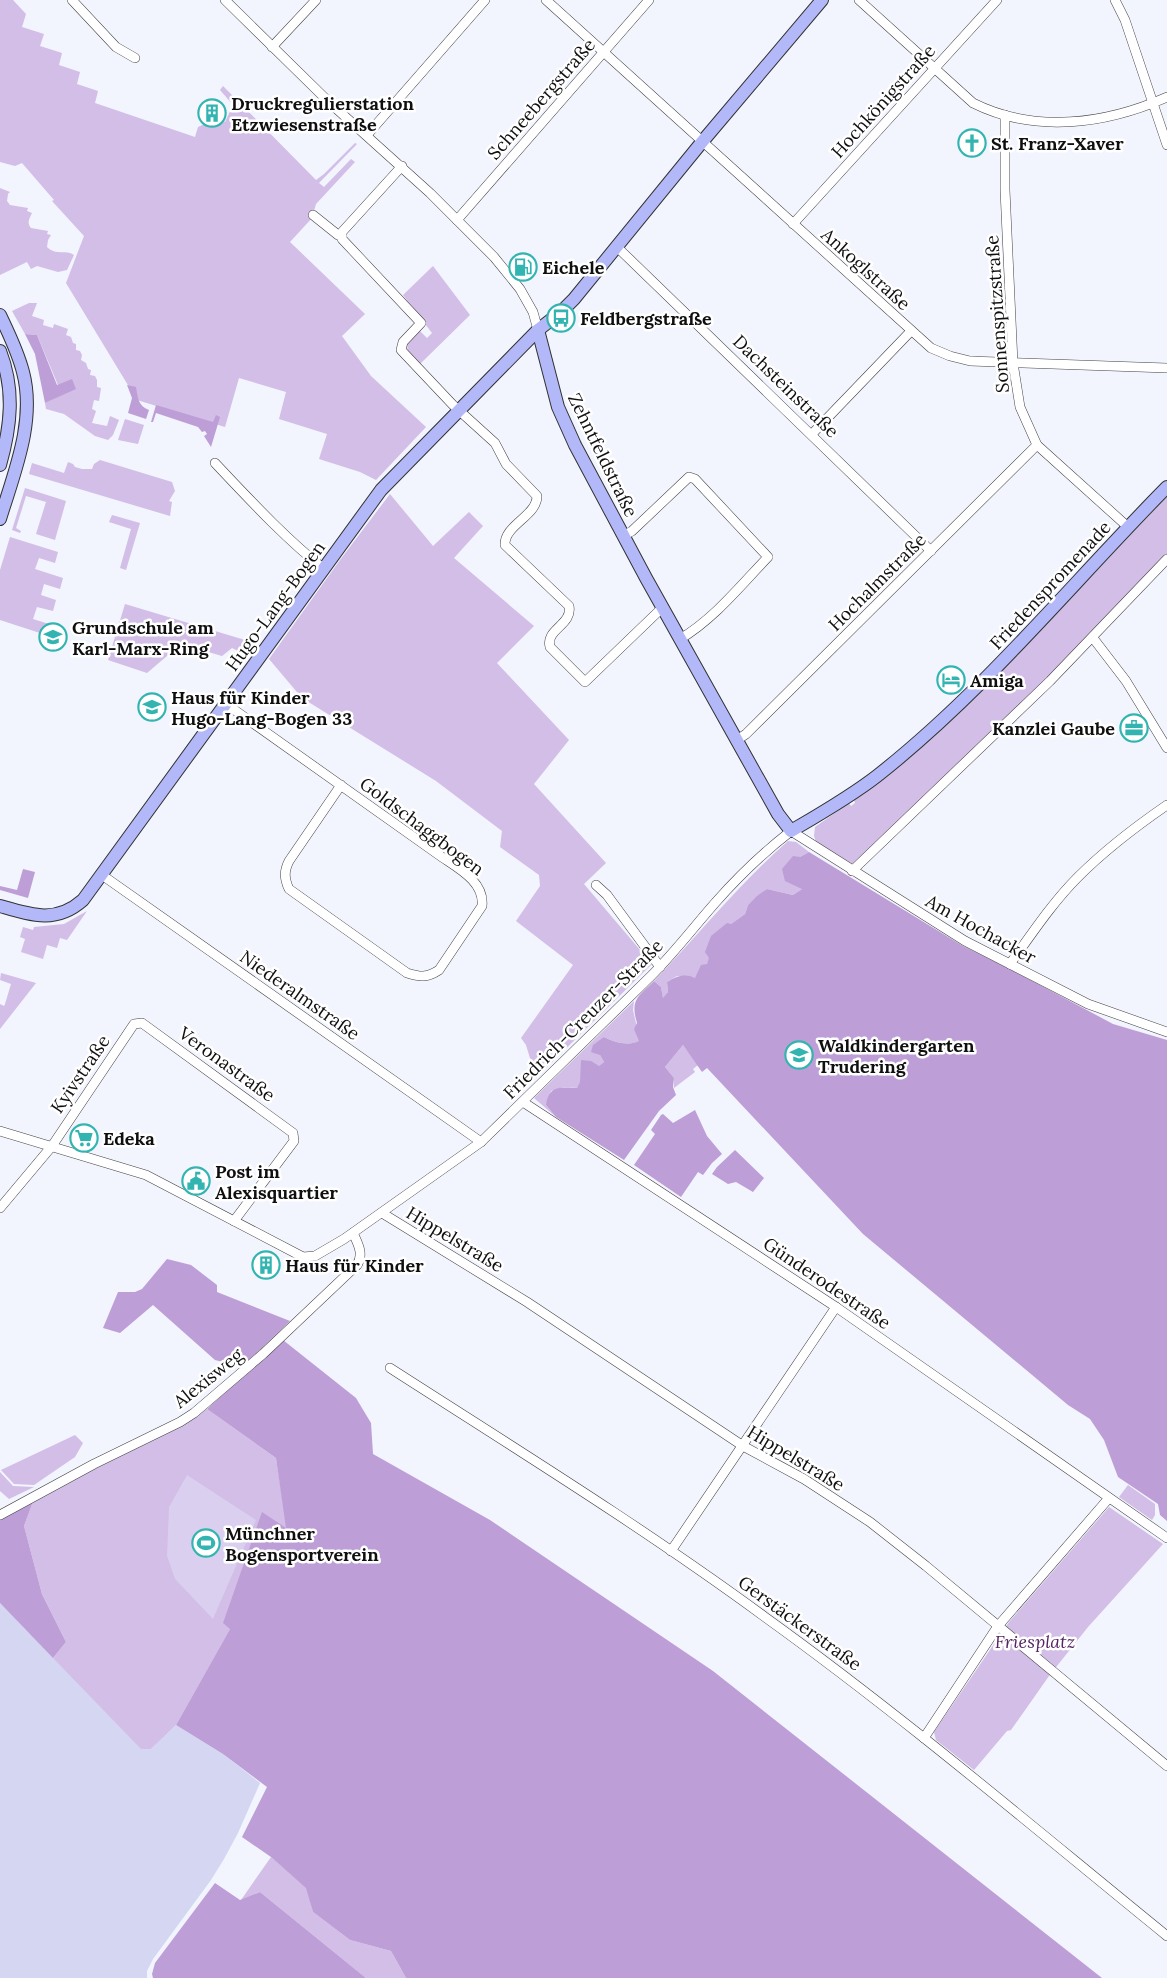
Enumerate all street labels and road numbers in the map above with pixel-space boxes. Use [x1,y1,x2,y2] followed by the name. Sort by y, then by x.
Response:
[482,34,600,164] street label: Schneebergstraße
[826,39,940,163] street label: Hochkönigstraße
[816,222,915,315] street label: Ankoglstraße
[980,234,1014,394] street label: Sonnenspitzstraße
[728,330,844,442] street label: Dachsteinstraße
[563,389,643,521] street label: Zehntfeldstraße
[984,516,1116,654] street label: Friedenspromenade
[823,528,931,636] street label: Hochalmstraße
[220,536,330,676] street label: Hugo-Lang-Bogen
[355,772,489,880] street label: Goldschaggbogen
[921,889,1040,969] street label: Am Hochacker
[498,934,668,1104] street label: Friedrich-Creuzer-Straße
[236,945,365,1045] street label: Niederalmstraße
[174,1021,280,1107] street label: Veronastraße
[45,1030,115,1118] street label: Kyivstraße
[402,1201,508,1277] street label: Hippelstraße
[759,1232,895,1334] street label: Günderodestraße
[168,1342,248,1414] street label: Alexisweg
[743,1420,849,1496] street label: Hippelstraße
[734,1571,866,1676] street label: Gerstäckerstraße

